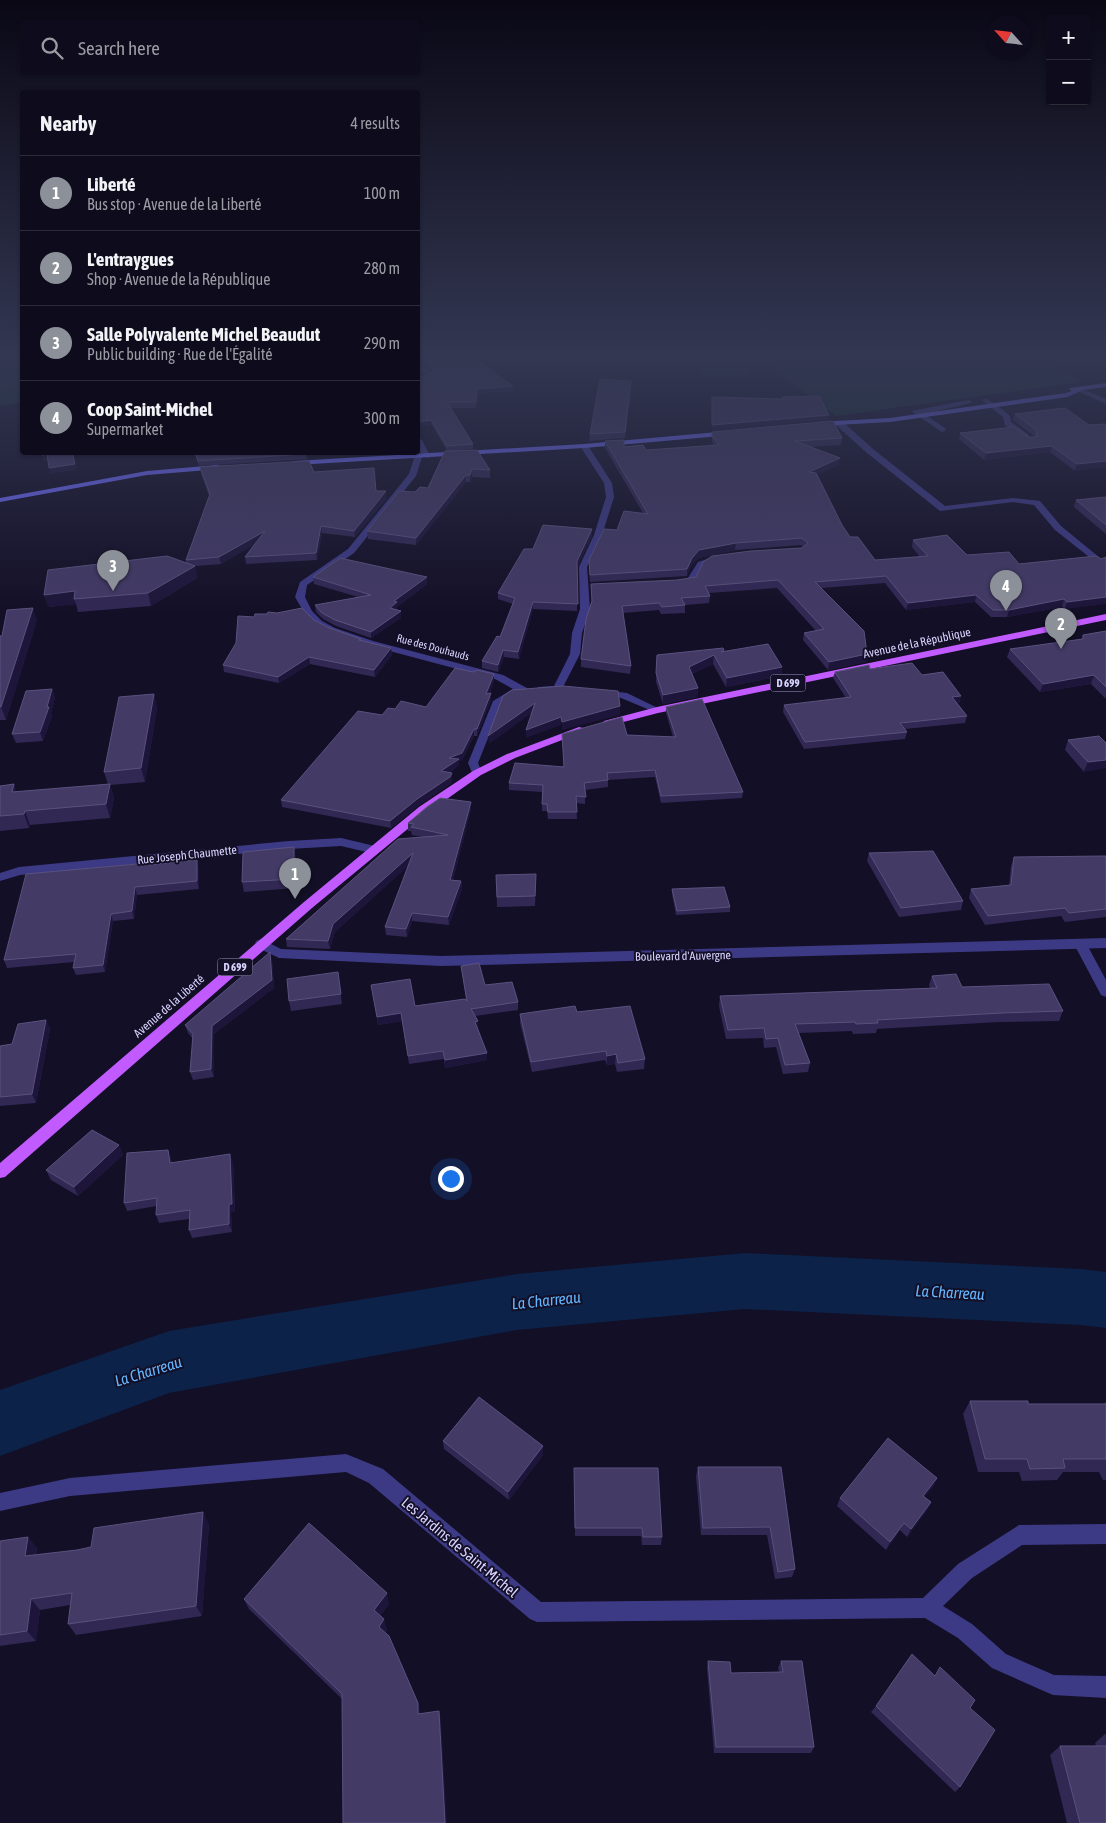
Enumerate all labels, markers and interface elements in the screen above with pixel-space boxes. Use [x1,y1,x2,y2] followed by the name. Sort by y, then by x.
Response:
[986,15,1031,60] north arrow
[1046,15,1091,105] map controls
[1046,15,1091,60] button: +
[20,20,420,75] search box
[38,34,66,62] icon: search
[78,37,160,59] text: Search here
[1046,60,1091,105] button: −
[40,111,96,135] text: Nearby
[350,114,400,132] text: 4 results
[87,173,136,195] text: Liberté
[52,184,60,202] text: 1
[364,184,400,202] text: 100 m
[87,195,262,213] text: Bus stop · Avenue de la Liberté
[87,248,174,270] text: L'entraygues
[52,259,60,277] text: 2
[364,259,400,277] text: 280 m
[87,270,270,288] text: Shop · Avenue de la République
[87,323,320,345] text: Salle Polyvalente Michel Beaudut
[52,334,60,352] text: 3
[364,334,400,352] text: 290 m
[87,345,273,363] text: Public building · Rue de l'Égalité
[87,398,213,420] text: Coop Saint-Michel
[52,409,60,427] text: 4
[364,409,400,427] text: 300 m
[87,420,163,438] text: Supermarket
[97,550,129,591] pin: 3
[990,570,1022,611] pin: 4
[1045,608,1077,649] pin: 2
[862,625,972,661] street label: Avenue de la République
[396,632,471,662] street label: Rue des Douhauds
[770,674,806,691] road number: D 699
[136,843,238,867] street label: Rue Joseph Chaumette
[279,858,311,899] pin: 1
[635,948,731,964] street label: Boulevard d'Auvergne
[218,959,252,976] road number: D 699
[131,972,207,1040] street label: Avenue de la Liberté
[438,1166,464,1192] your location
[915,1281,985,1303] water label: La Charreau
[511,1287,582,1313] water label: La Charreau
[112,1352,184,1390] water label: La Charreau
[398,1493,522,1601] street label: Les Jardins de Saint-Michel

